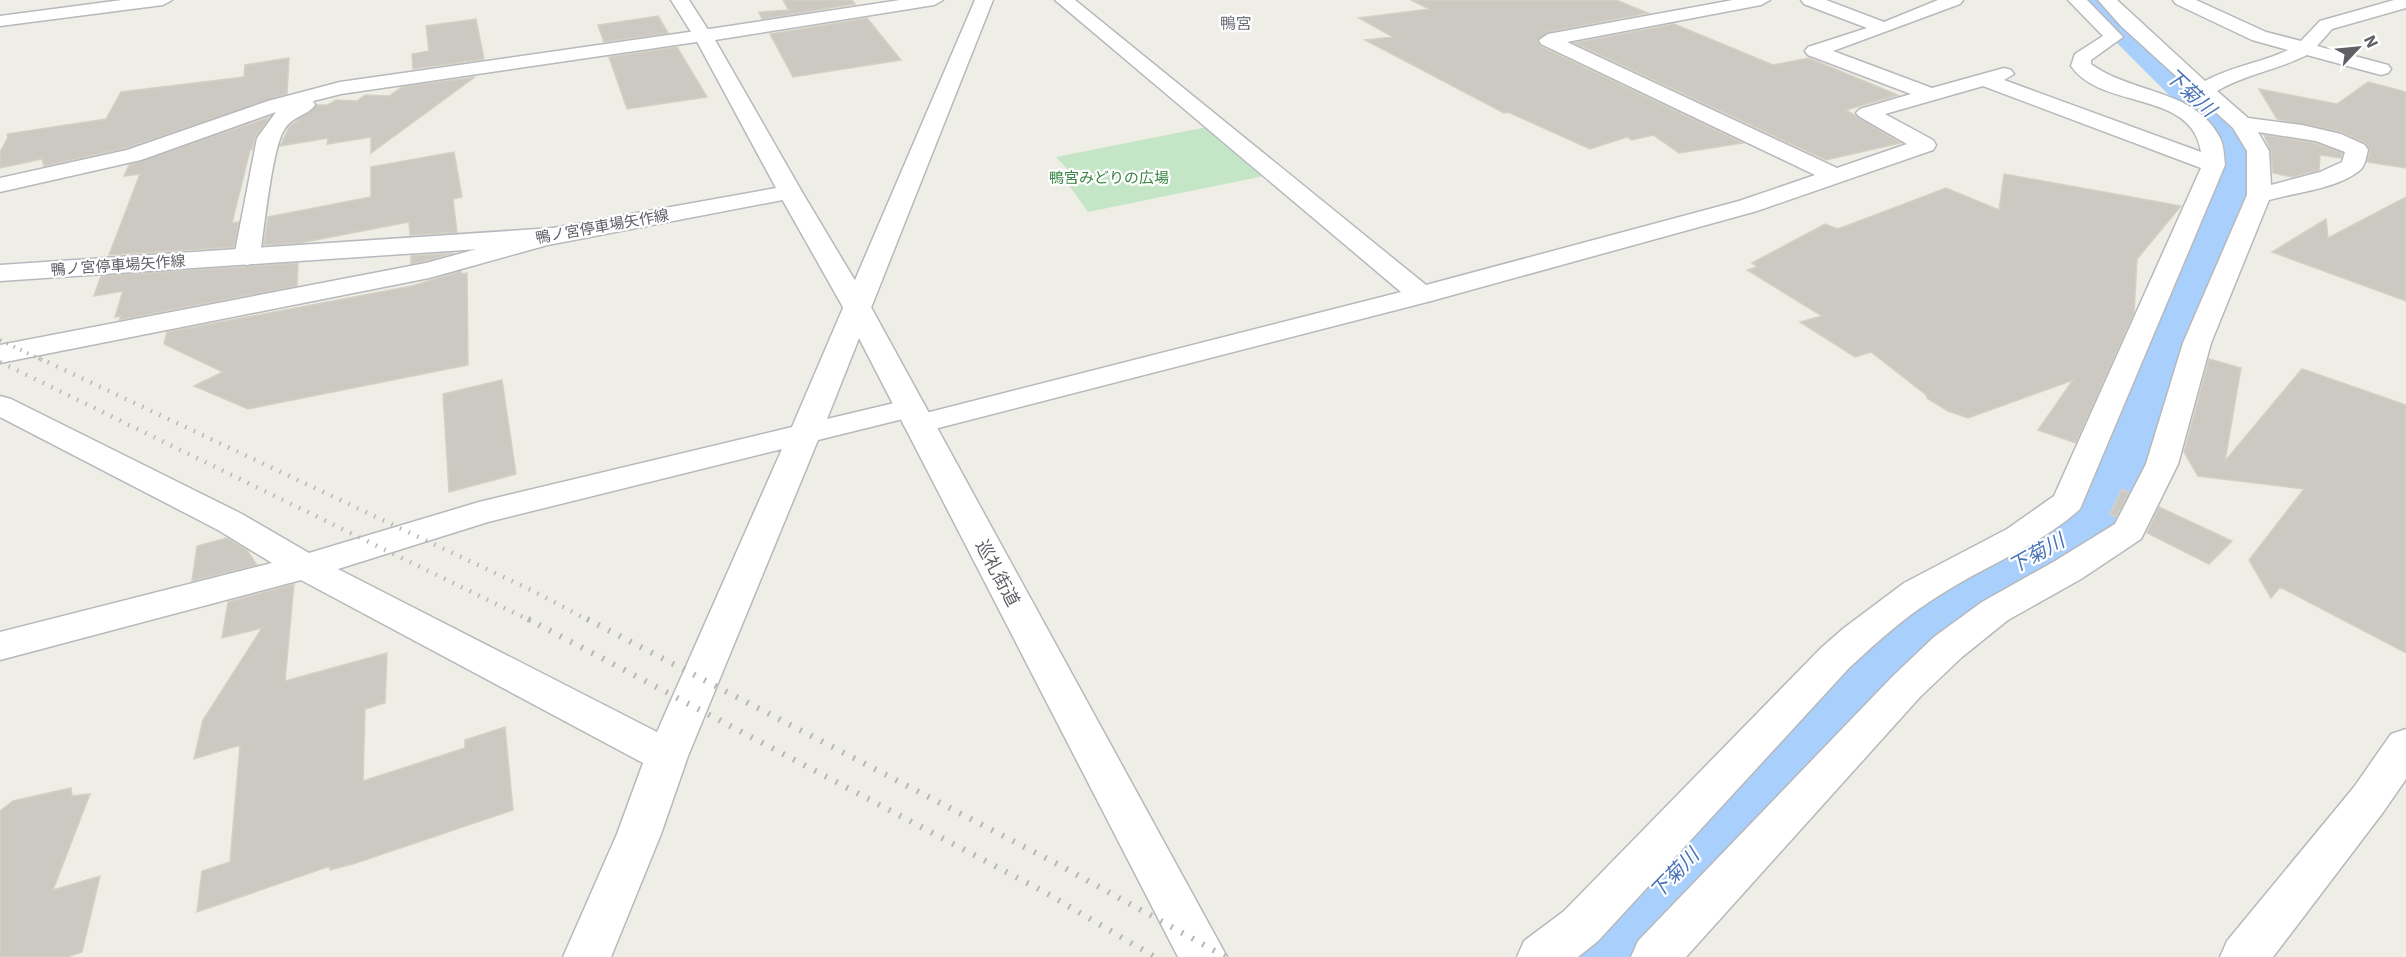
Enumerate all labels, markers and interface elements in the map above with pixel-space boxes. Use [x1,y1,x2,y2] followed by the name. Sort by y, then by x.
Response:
[1220,13,1252,33] district label: 鴨宮
[2328,18,2388,78] north arrow
[2360,32,2383,51] text: N
[2160,62,2224,124] water label: 下菊川
[1049,168,1169,187] park label: 鴨宮みどりの広場
[534,205,670,247] street label: 鴨ノ宮停車場矢作線
[50,251,186,279] street label: 鴨ノ宮停車場矢作線
[2003,526,2071,579] water label: 下菊川
[971,536,1025,610] street label: 巡礼街道
[1643,841,1706,904] water label: 下菊川

